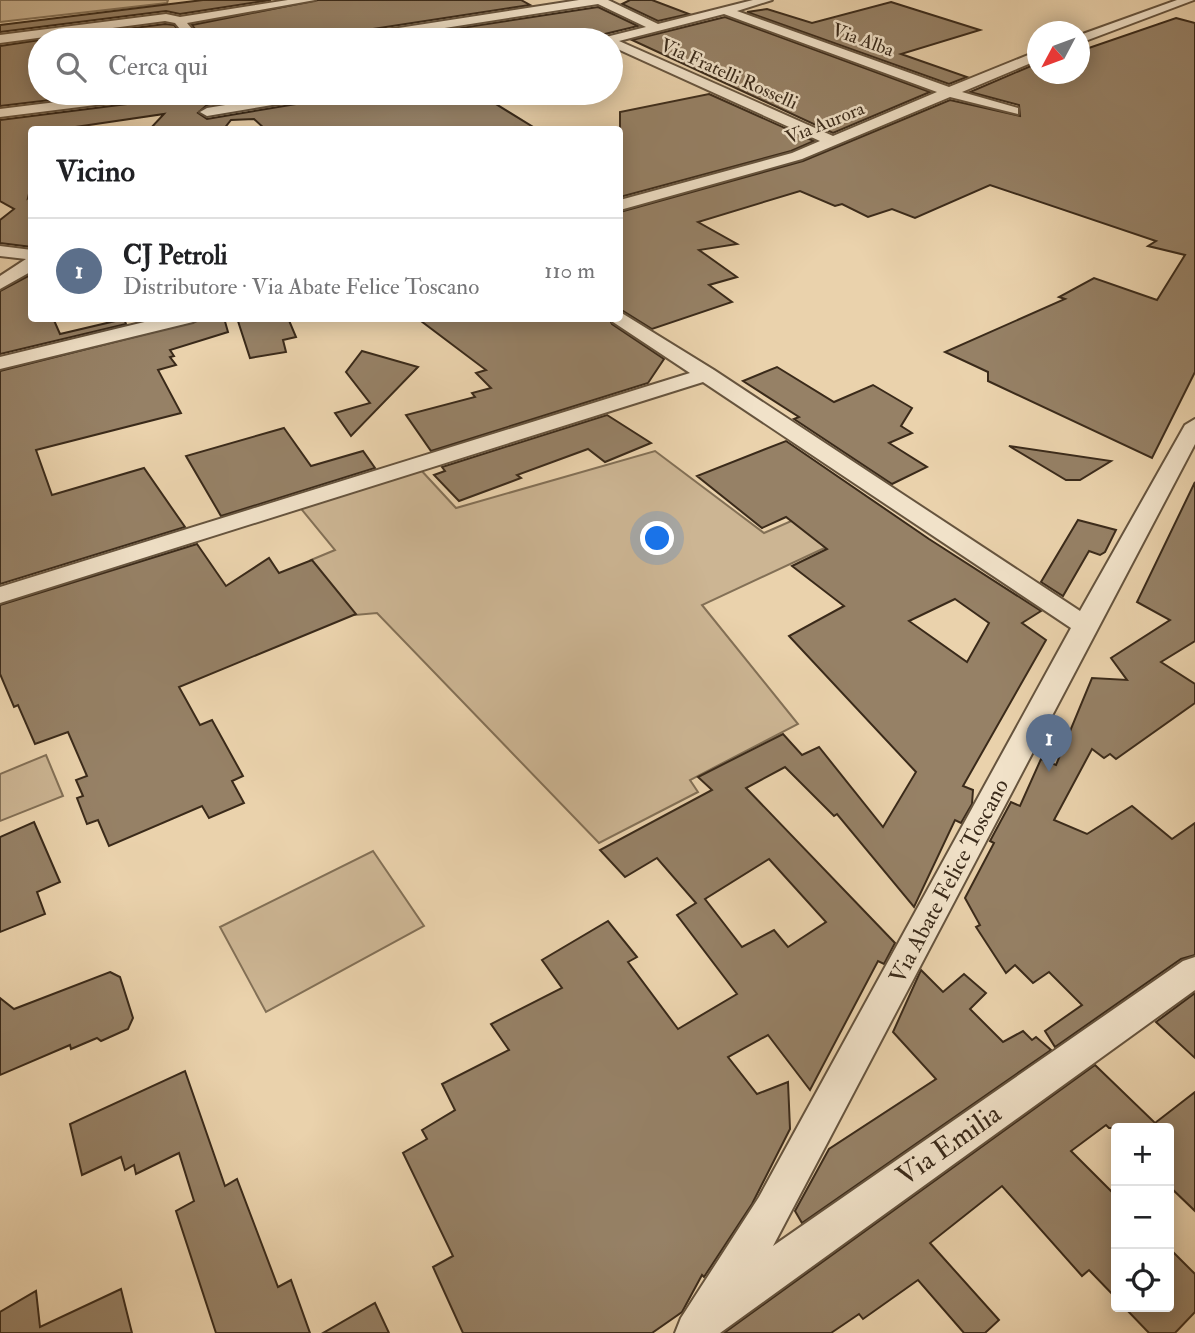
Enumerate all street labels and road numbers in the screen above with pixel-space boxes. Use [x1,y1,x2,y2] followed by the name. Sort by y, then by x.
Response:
[829,18,897,62] street label: Via Alba
[657,33,801,115] street label: Via Fratelli Rosselli
[782,96,868,150] street label: Via Aurora
[883,774,1015,988] street label: Via Abate Felice Toscano
[890,1096,1009,1194] street label: Via Emilia

